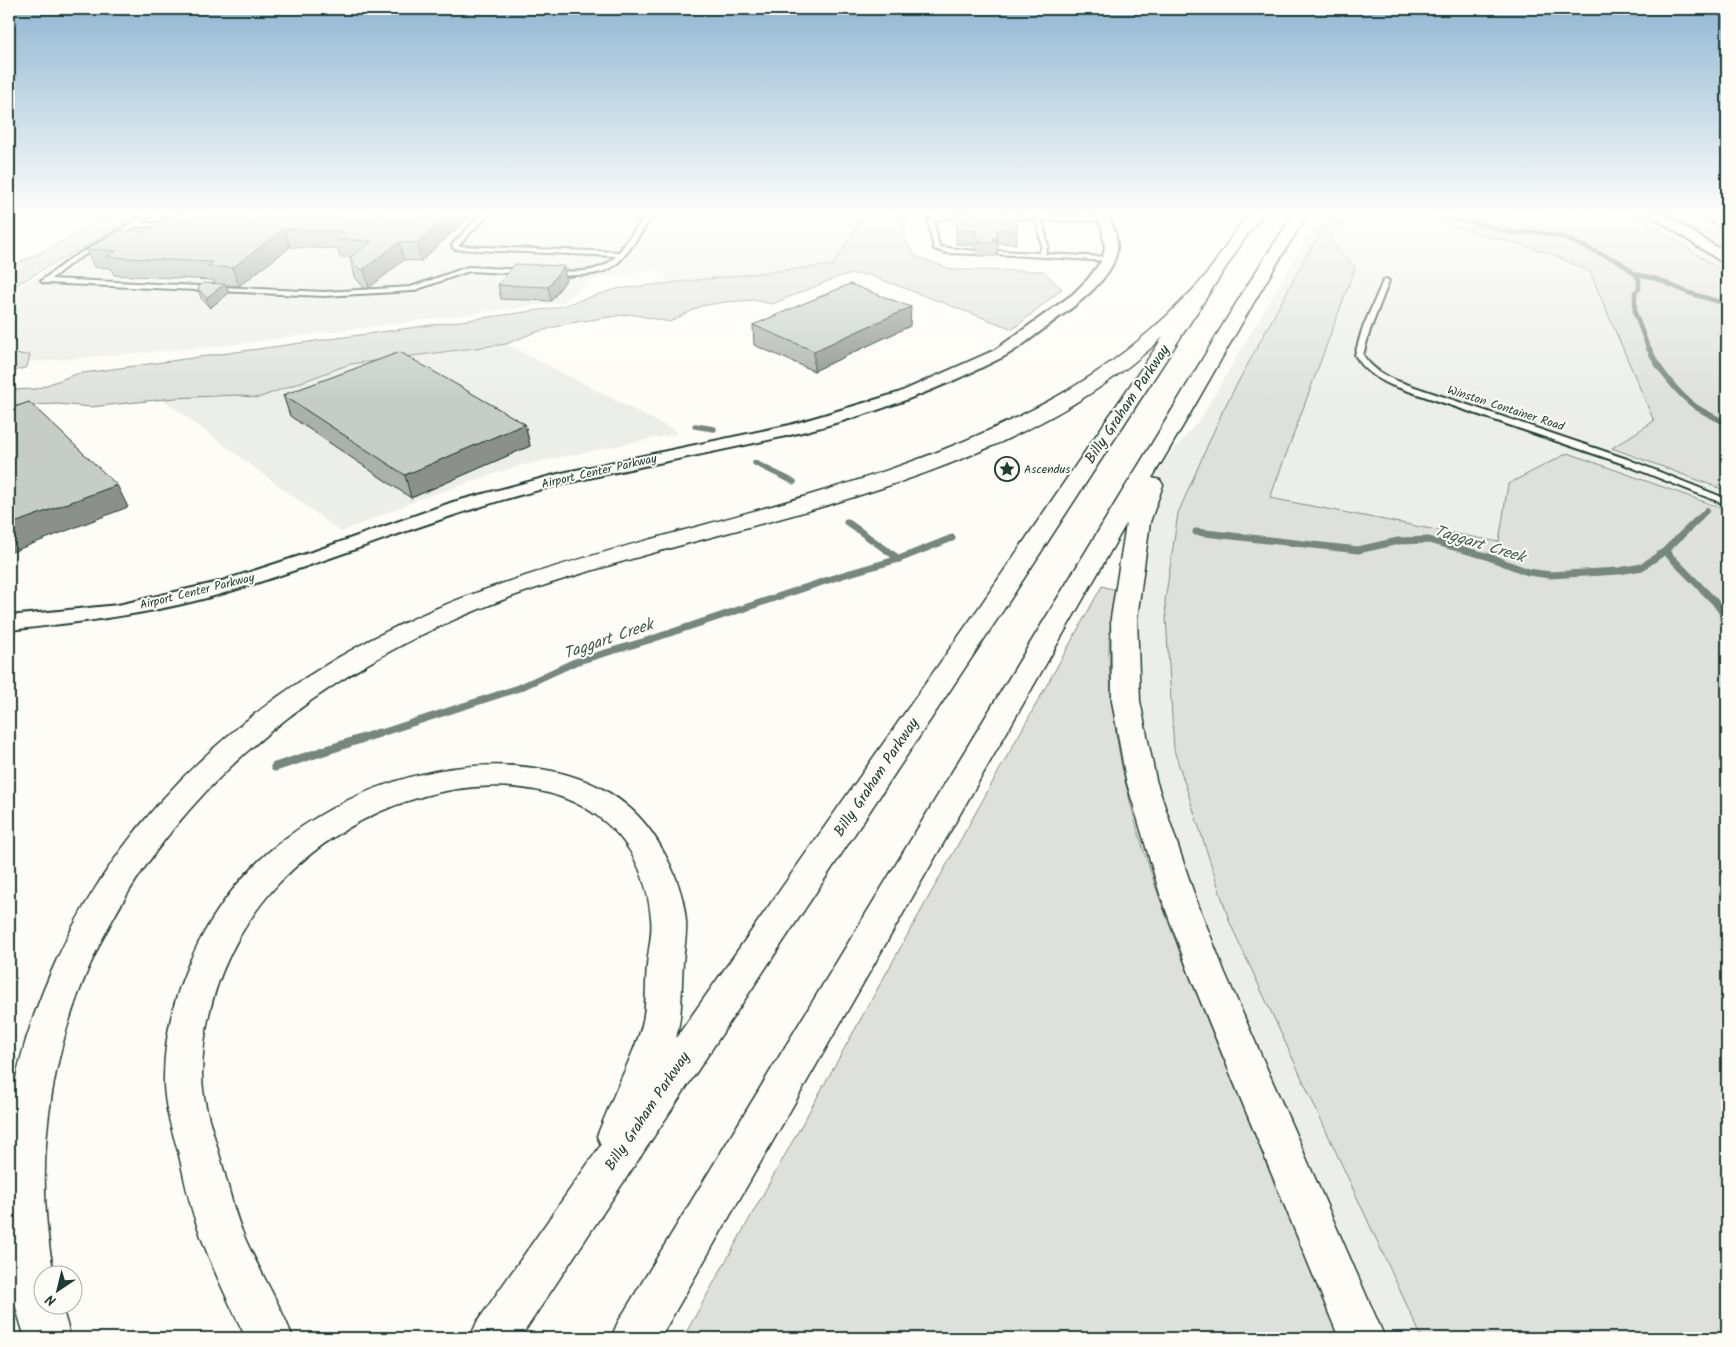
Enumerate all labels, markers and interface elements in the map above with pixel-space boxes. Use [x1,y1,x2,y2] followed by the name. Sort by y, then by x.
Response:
[1079,339,1177,469] street label: Billy Graham Parkway
[1445,381,1568,437] street label: Winston Container Road
[540,449,659,494] street label: Airport Center Parkway
[994,456,1020,482] place icon: Ascendus
[1024,460,1070,479] place label: Ascendus
[1431,519,1530,571] water label: Taggart Creek
[138,568,257,615] street label: Airport Center Parkway
[560,612,659,666] water label: Taggart Creek
[828,712,926,842] street label: Billy Graham Parkway
[599,1046,697,1176] street label: Billy Graham Parkway
[32,1264,82,1314] north arrow
[41,1288,61,1311] text: N

